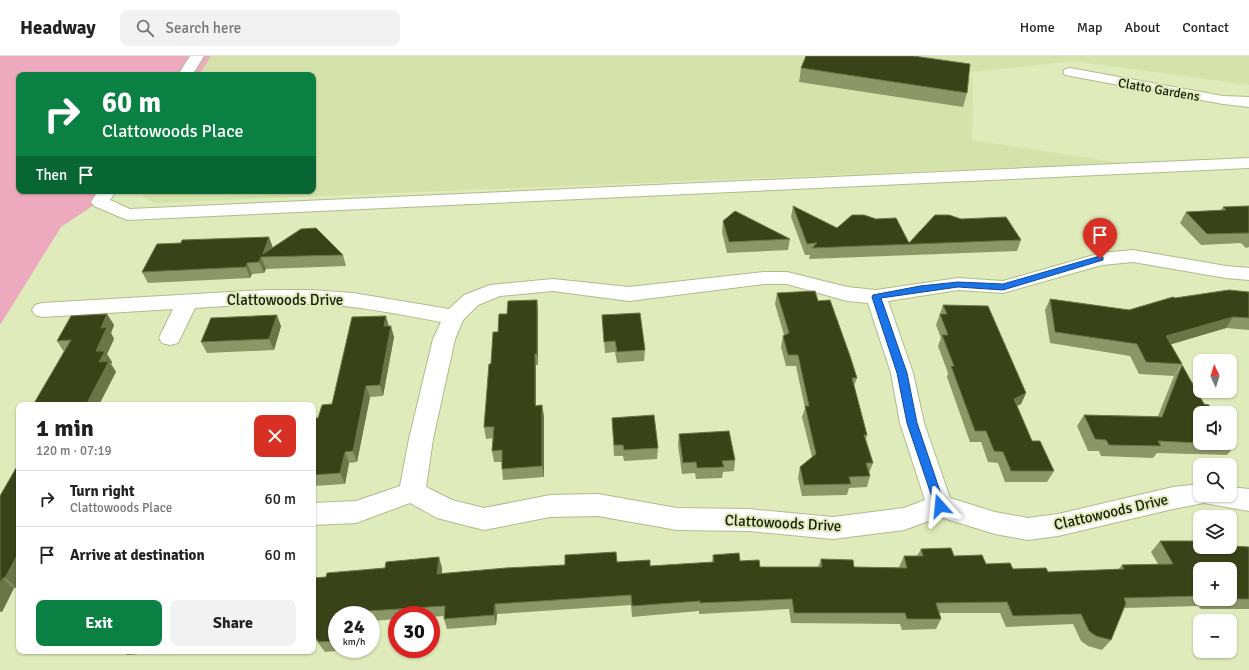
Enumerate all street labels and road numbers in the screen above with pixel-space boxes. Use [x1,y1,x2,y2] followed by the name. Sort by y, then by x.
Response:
[1117,75,1201,105] street label: Clatto Gardens
[227,291,343,309] street label: Clattowoods Drive
[1052,490,1170,534] street label: Clattowoods Drive
[724,511,842,535] street label: Clattowoods Drive

